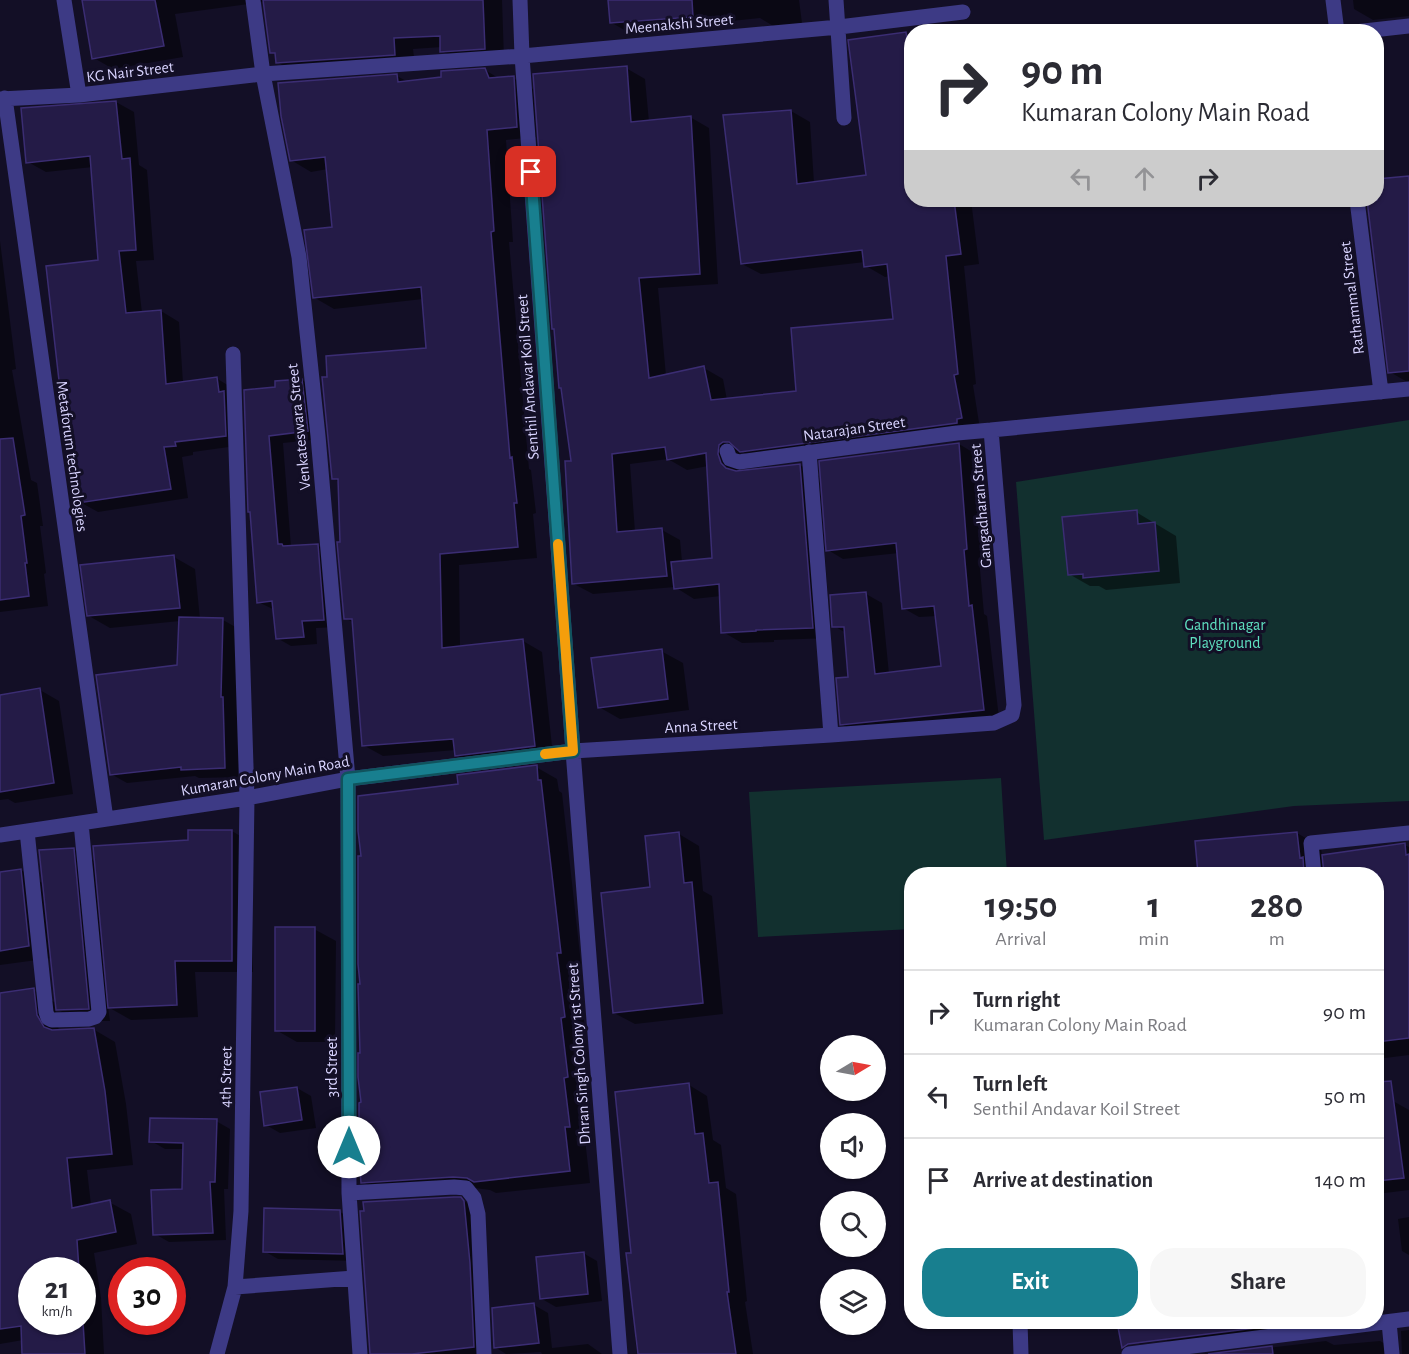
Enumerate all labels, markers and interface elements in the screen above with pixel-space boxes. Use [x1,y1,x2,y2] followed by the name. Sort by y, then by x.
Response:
[624,11,734,37] street label: Meenakshi Street
[922,48,1000,126] icon: right
[1021,50,1103,92] text: 90 m
[85,59,175,85] street label: KG Nair Street
[1021,99,1310,126] text: Kumaran Colony Main Road
[505,146,556,197] pin
[514,155,547,188] icon: arrive
[1065,162,1098,195] icon: left
[1128,162,1161,195] icon: ahead
[1191,162,1224,195] icon: right
[1337,240,1367,355] street label: Rathammal Street
[514,294,542,460] street label: Senthil Andavar Koil Street
[284,363,314,491] street label: Venkateswara Street
[53,380,91,533] street label: Metaforum technologies
[802,414,906,445] street label: Natarajan Street
[968,443,994,569] street label: Gangadharan Street
[1184,617,1266,652] park label: Gandhinagar Playground
[664,716,738,736] street label: Anna Street
[180,753,351,800] street label: Kumaran Colony Main Road
[985,888,1058,924] text: 19:50
[1147,888,1160,924] text: 1
[1250,888,1303,924] text: 280
[995,929,1047,949] text: Arrival
[1138,929,1169,949] text: min
[1269,929,1285,949] text: m
[565,963,594,1145] street label: Dhran Singh Colony 1st Street
[973,989,1060,1011] text: Turn right
[922,996,955,1029] icon: right
[1323,1001,1366,1023] text: 90 m
[973,1015,1187,1035] text: Kumaran Colony Main Road
[820,1035,886,1101] north arrow
[820,1035,886,1335] map controls
[324,1037,340,1097] street label: 3rd Street
[217,1046,235,1108] street label: 4th Street
[973,1073,1047,1095] text: Turn left
[922,1080,955,1113] icon: left
[1324,1085,1366,1107] text: 50 m
[973,1099,1180,1119] text: Senthil Andavar Koil Street
[820,1113,886,1179] button: sound
[317,1115,381,1179] position arrow
[922,1164,955,1197] icon: arrive
[973,1169,1153,1191] text: Arrive at destination
[1315,1169,1366,1191] text: 140 m
[820,1191,886,1257] button: search
[922,1248,1138,1317] button: Exit
[1150,1248,1366,1317] button: Share
[108,1257,186,1335] speed limit sign: 30
[820,1269,886,1335] button: layers
[45,1274,69,1304] text: 21
[42,1304,72,1319] text: km/h

